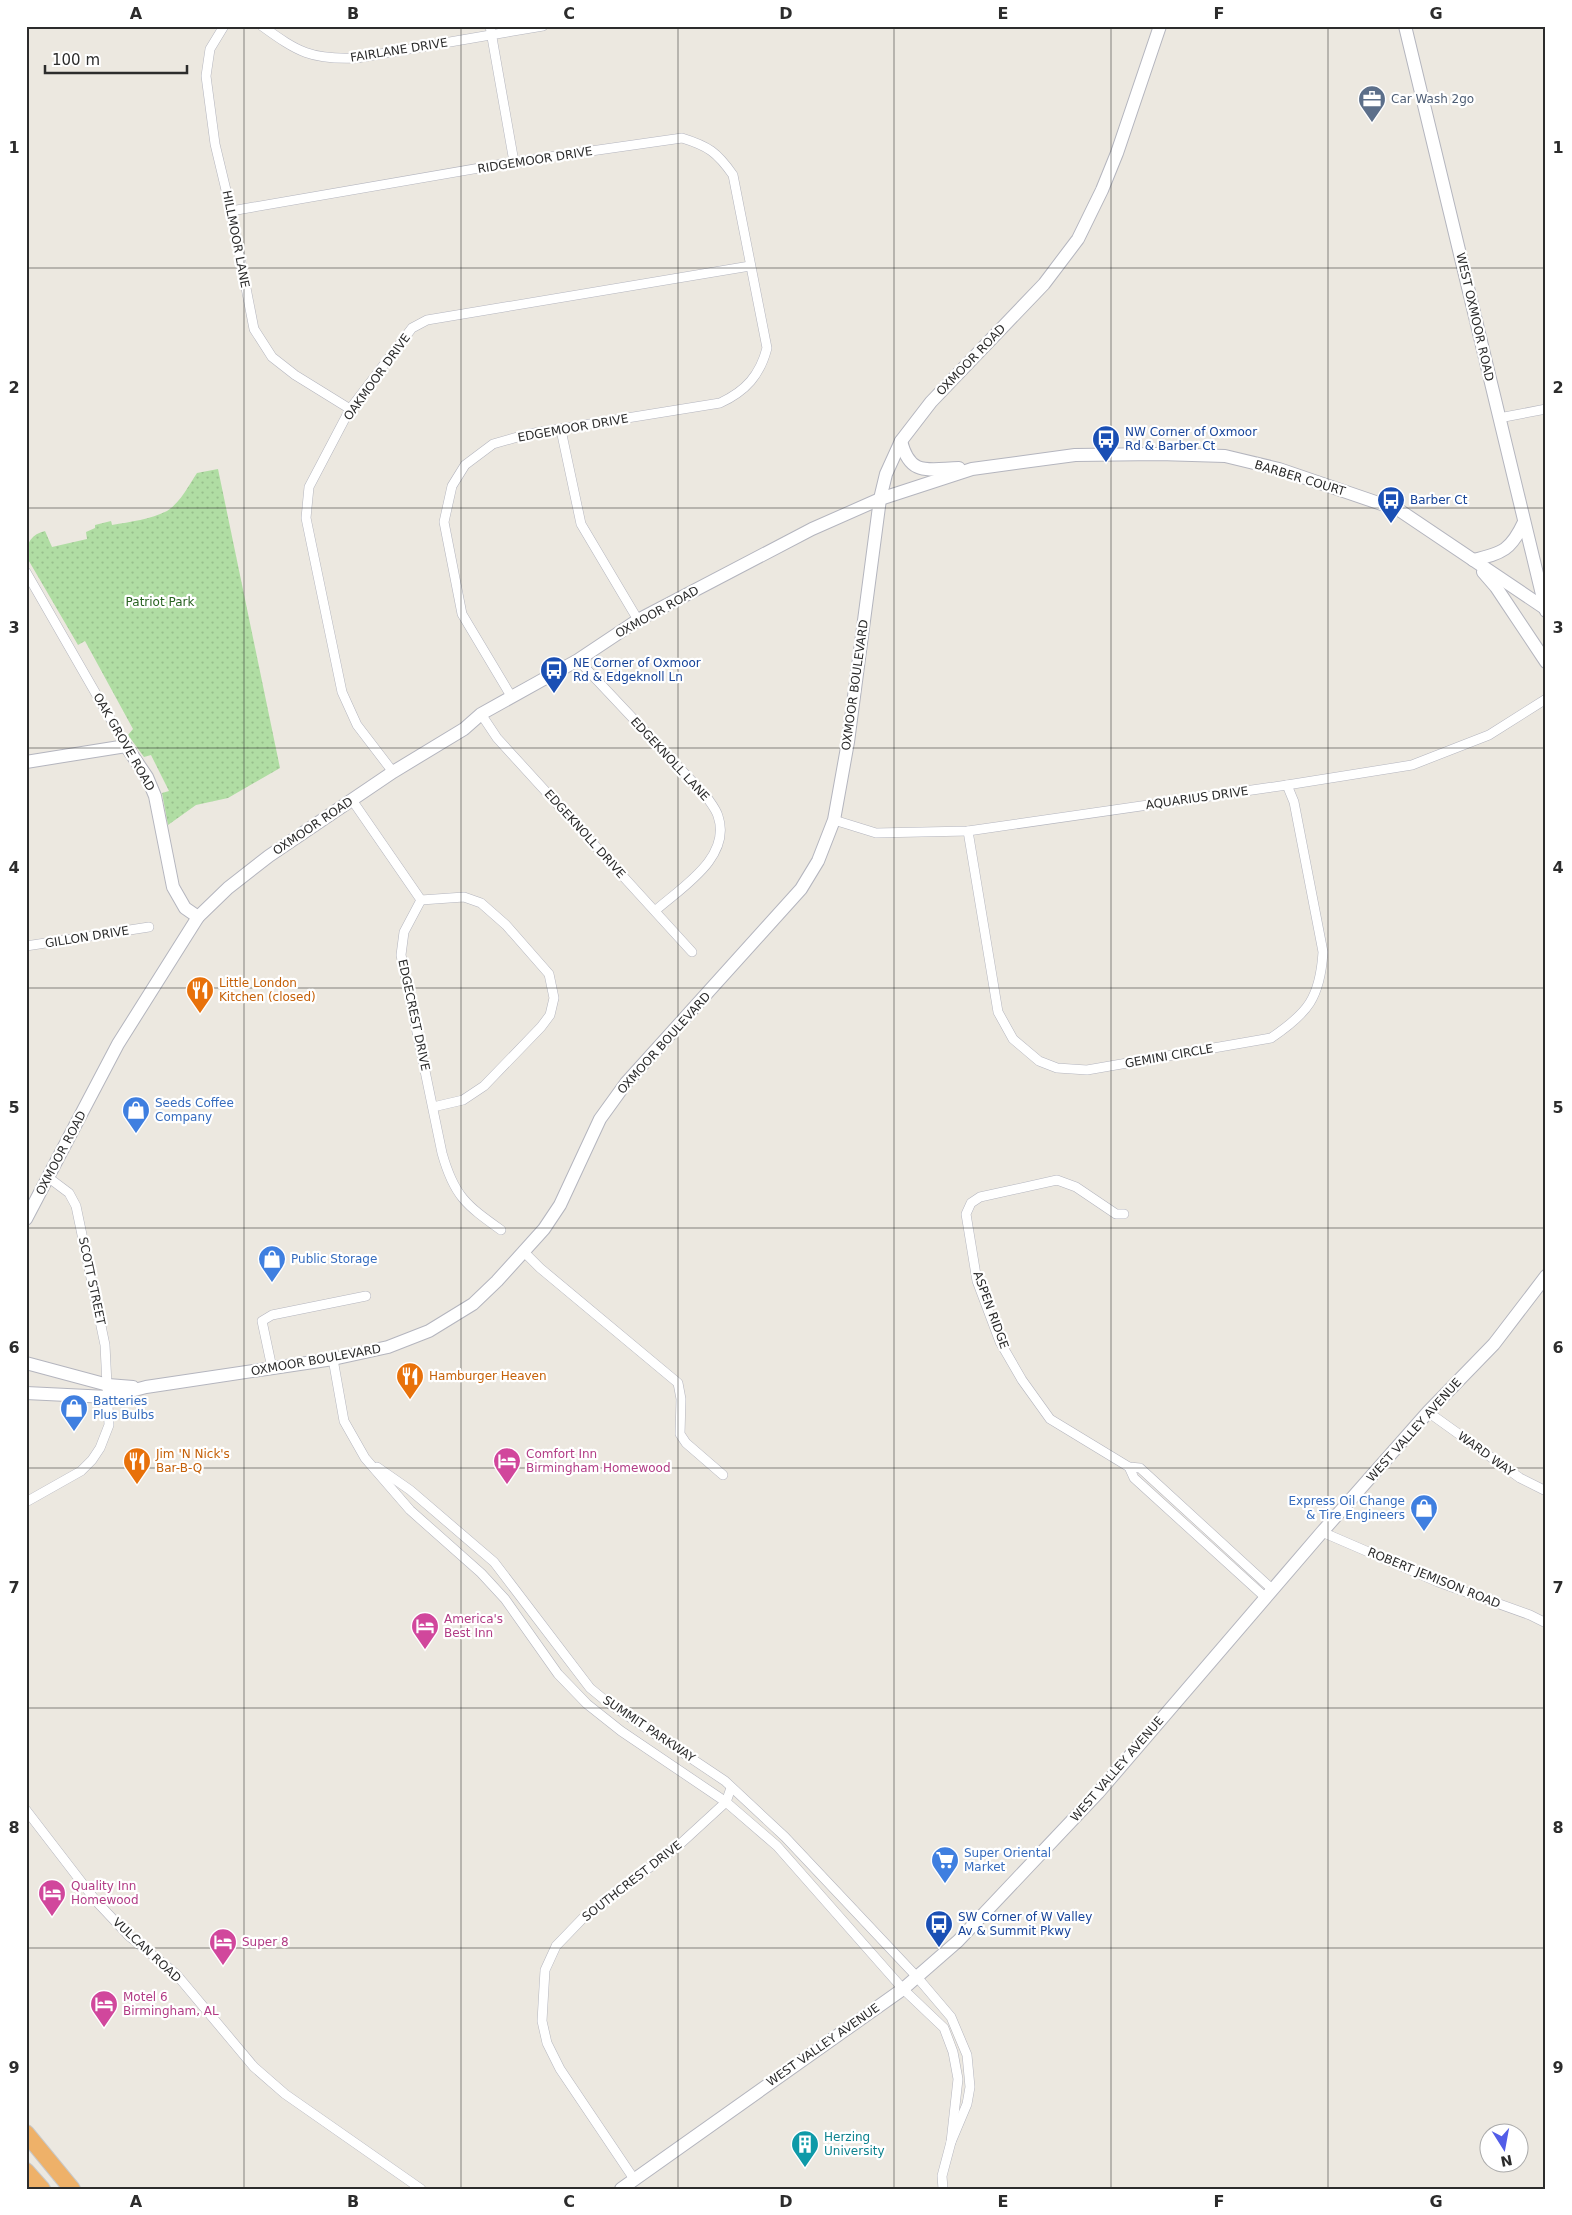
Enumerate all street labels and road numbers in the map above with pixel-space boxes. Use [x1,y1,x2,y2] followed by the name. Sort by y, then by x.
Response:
[349,35,449,65] street label: FAIRLANE DRIVE
[476,144,594,176] street label: RIDGEMOOR DRIVE
[220,189,252,289] street label: HILLMOOR LANE
[1453,251,1497,383] street label: WEST OXMOOR ROAD
[934,322,1008,398] street label: OXMOOR ROAD
[341,331,413,423] street label: OAKMOOR DRIVE
[517,411,629,445] street label: EDGEMOOR DRIVE
[1253,458,1348,499] street label: BARBER COURT
[613,583,701,641] street label: OXMOOR ROAD
[839,619,871,751] street label: OXMOOR BOULEVARD
[90,691,158,793] street label: OAK GROVE ROAD
[628,714,712,804] street label: EDGEKNOLL LANE
[1145,784,1249,812] street label: AQUARIUS DRIVE
[542,787,628,881] street label: EDGEKNOLL DRIVE
[270,794,356,858] street label: OXMOOR ROAD
[44,923,130,951] street label: GILLON DRIVE
[395,958,433,1072] street label: EDGECREST DRIVE
[615,989,713,1097] street label: OXMOOR BOULEVARD
[1124,1041,1214,1071] street label: GEMINI CIRCLE
[33,1109,89,1197] street label: OXMOOR ROAD
[76,1236,108,1327] street label: SCOTT STREET
[970,1269,1012,1351] street label: ASPEN RIDGE
[250,1342,382,1378] street label: OXMOOR BOULEVARD
[1364,1375,1464,1485] street label: WEST VALLEY AVENUE
[1455,1429,1518,1480] street label: WARD WAY
[1365,1545,1503,1611] street label: ROBERT JEMISON ROAD
[600,1693,698,1765] street label: SUMMIT PARKWAY
[1068,1714,1166,1824] street label: WEST VALLEY AVENUE
[580,1838,684,1924] street label: SOUTHCREST DRIVE
[110,1915,184,1985] street label: VULCAN ROAD
[764,2001,882,2089] street label: WEST VALLEY AVENUE

